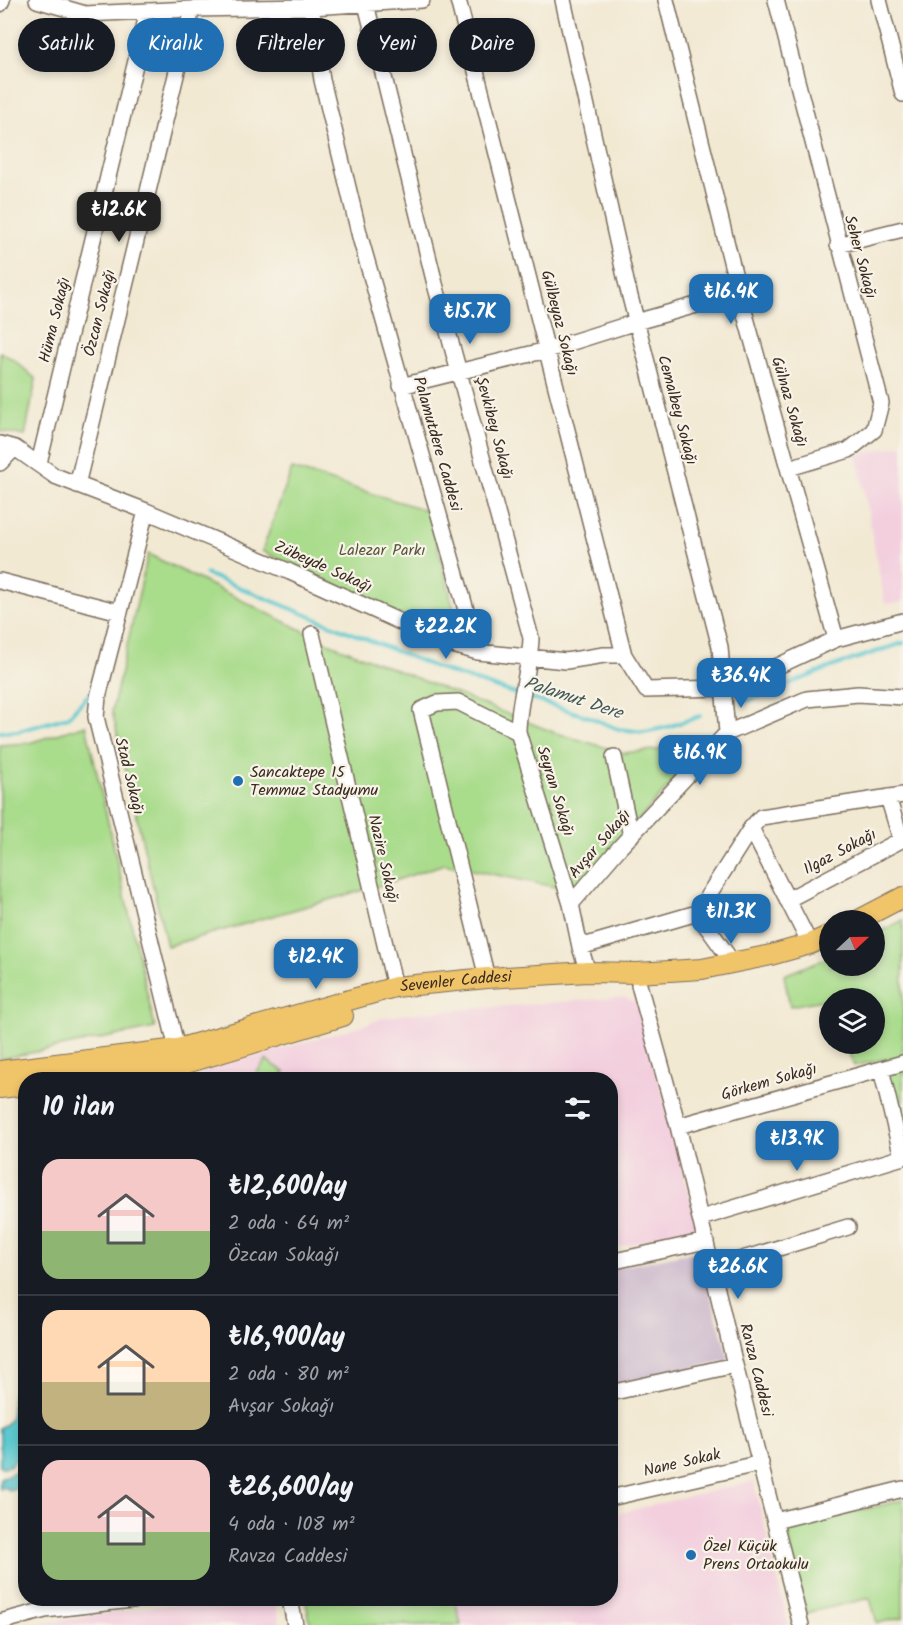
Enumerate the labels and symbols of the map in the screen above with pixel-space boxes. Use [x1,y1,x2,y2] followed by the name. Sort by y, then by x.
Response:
[70,192,168,243] pin: ₺12.6K
[837,212,883,302] street label: Seher Sokağı
[77,267,123,359] street label: Özcan Sokağı
[534,268,584,378] street label: Gülbeyaz Sokağı
[682,274,780,325] pin: ₺16.4K
[32,275,78,365] street label: Hüma Sokağı
[421,294,519,345] pin: ₺15.7K
[650,352,704,468] street label: Cemalbey Sokağı
[764,354,814,450] street label: Gülnaz Sokağı
[406,374,469,516] street label: Palamutdere Caddesi
[468,374,520,482] street label: Şevkibey Sokağı
[270,534,376,600] street label: Zübeyde Sokağı
[339,538,425,563] park label: Lalezar Parkı
[397,609,495,660] pin: ₺22.2K
[692,658,790,709] pin: ₺36.4K
[520,669,628,729] water label: Palamut Dere
[107,735,151,817] street label: Stad Sokağı
[651,735,749,786] pin: ₺16.9K
[529,743,581,839] street label: Seyran Sokağı
[250,760,378,803] place label: Sancaktepe 15 Temmuz Stadyumu
[231,774,245,788] marker: Sancaktepe 15 Temmuz Stadyumu
[563,804,637,884] street label: Avşar Sokağı
[361,812,405,906] street label: Nazire Sokağı
[799,822,881,882] street label: Ilgaz Sokağı
[682,894,780,945] pin: ₺11.3K
[819,910,885,976] north arrow
[267,939,365,990] pin: ₺12.4K
[399,964,513,999] street label: Sevenler Caddesi
[718,1056,820,1108] street label: Görkem Sokağı
[748,1121,846,1172] pin: ₺13.9K
[689,1249,787,1300] pin: ₺26.6K
[732,1321,780,1420] street label: Ravza Caddesi
[641,1442,724,1484] street label: Nane Sokak
[703,1534,809,1577] place label: Özel Küçük Prens Ortaokulu
[684,1548,698,1562] marker: Özel Küçük Prens Ortaokulu

